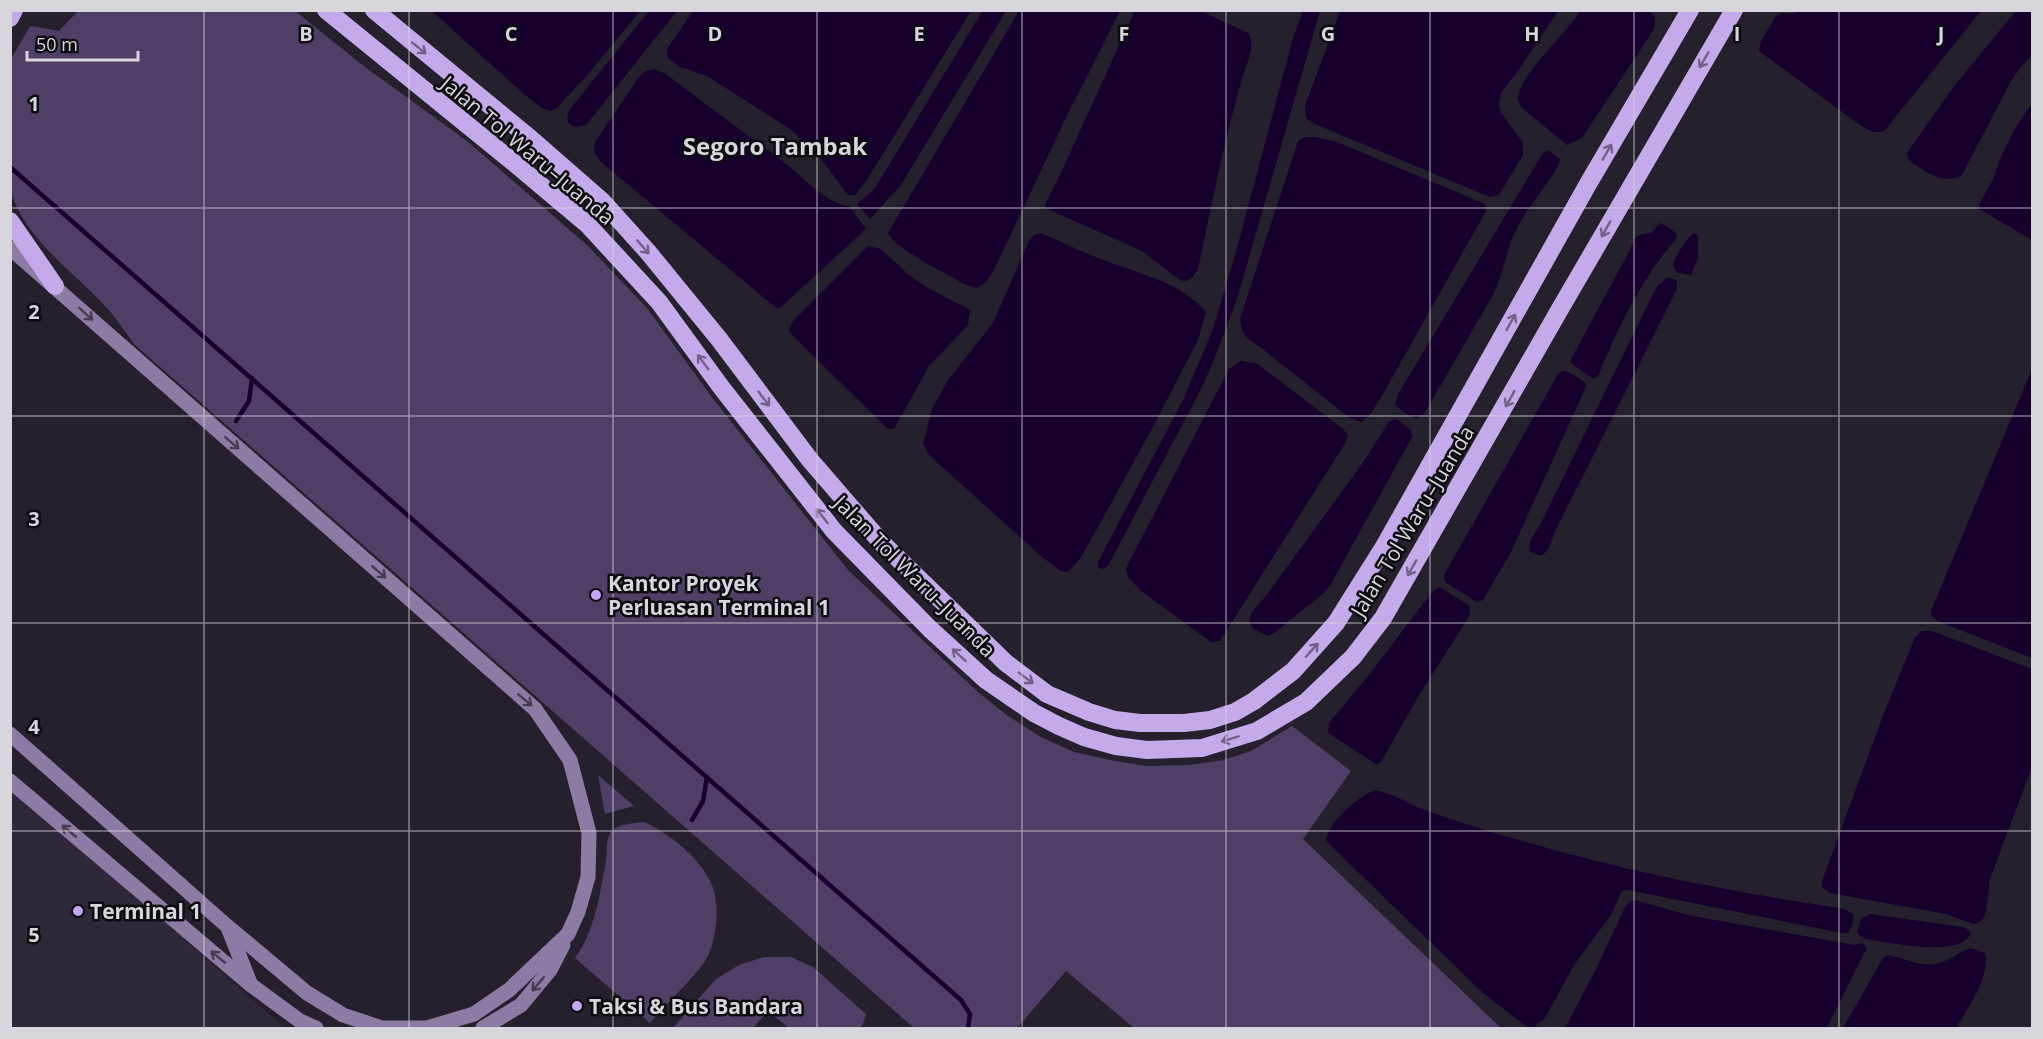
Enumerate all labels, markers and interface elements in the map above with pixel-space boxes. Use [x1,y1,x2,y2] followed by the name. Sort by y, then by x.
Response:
[299,20,313,47] text: B
[505,20,518,47] text: C
[708,20,722,47] text: D
[913,20,925,47] text: E
[1119,20,1129,47] text: F
[1321,20,1335,47] text: G
[1524,20,1540,47] text: H
[1734,20,1740,47] text: I
[1936,20,1944,47] text: J
[27,24,138,62] scale bar
[36,32,78,56] text: 50 m
[411,41,427,54] one-way arrow
[1698,51,1709,69] one-way arrow
[434,68,621,231] street label: Jalan Tol Waru–Juanda
[28,90,40,117] text: 1
[683,129,867,162] district label: Segoro Tambak
[1601,144,1613,161] one-way arrow
[1600,220,1612,237] one-way arrow
[636,239,650,254] one-way arrow
[28,298,40,325] text: 2
[78,307,93,321] one-way arrow
[1506,313,1517,331] one-way arrow
[696,354,709,370] one-way arrow
[1504,390,1516,407] one-way arrow
[758,391,770,407] one-way arrow
[1343,420,1480,623] street label: Jalan Tol Waru–Juanda
[224,437,240,450] one-way arrow
[827,488,1002,663] street label: Jalan Tol Waru–Juanda
[28,505,40,532] text: 3
[816,508,829,524] one-way arrow
[1406,559,1418,576] one-way arrow
[371,565,386,579] one-way arrow
[608,569,830,621] place label: Kantor Proyek Perluasan Terminal 1
[589,588,603,602] marker: Kantor Proyek Perluasan Terminal 1
[1305,642,1319,657] one-way arrow
[951,648,966,662] one-way arrow
[1018,672,1034,685] one-way arrow
[518,693,533,707] one-way arrow
[28,713,40,740] text: 4
[1221,734,1240,745] one-way arrow
[61,824,77,837] one-way arrow
[90,897,202,925] place label: Terminal 1
[71,904,85,918] marker: Terminal 1
[28,921,40,948] text: 5
[211,950,226,964] one-way arrow
[531,976,545,991] one-way arrow
[589,992,803,1020] place label: Taksi & Bus Bandara
[570,999,584,1013] marker: Taksi & Bus Bandara

